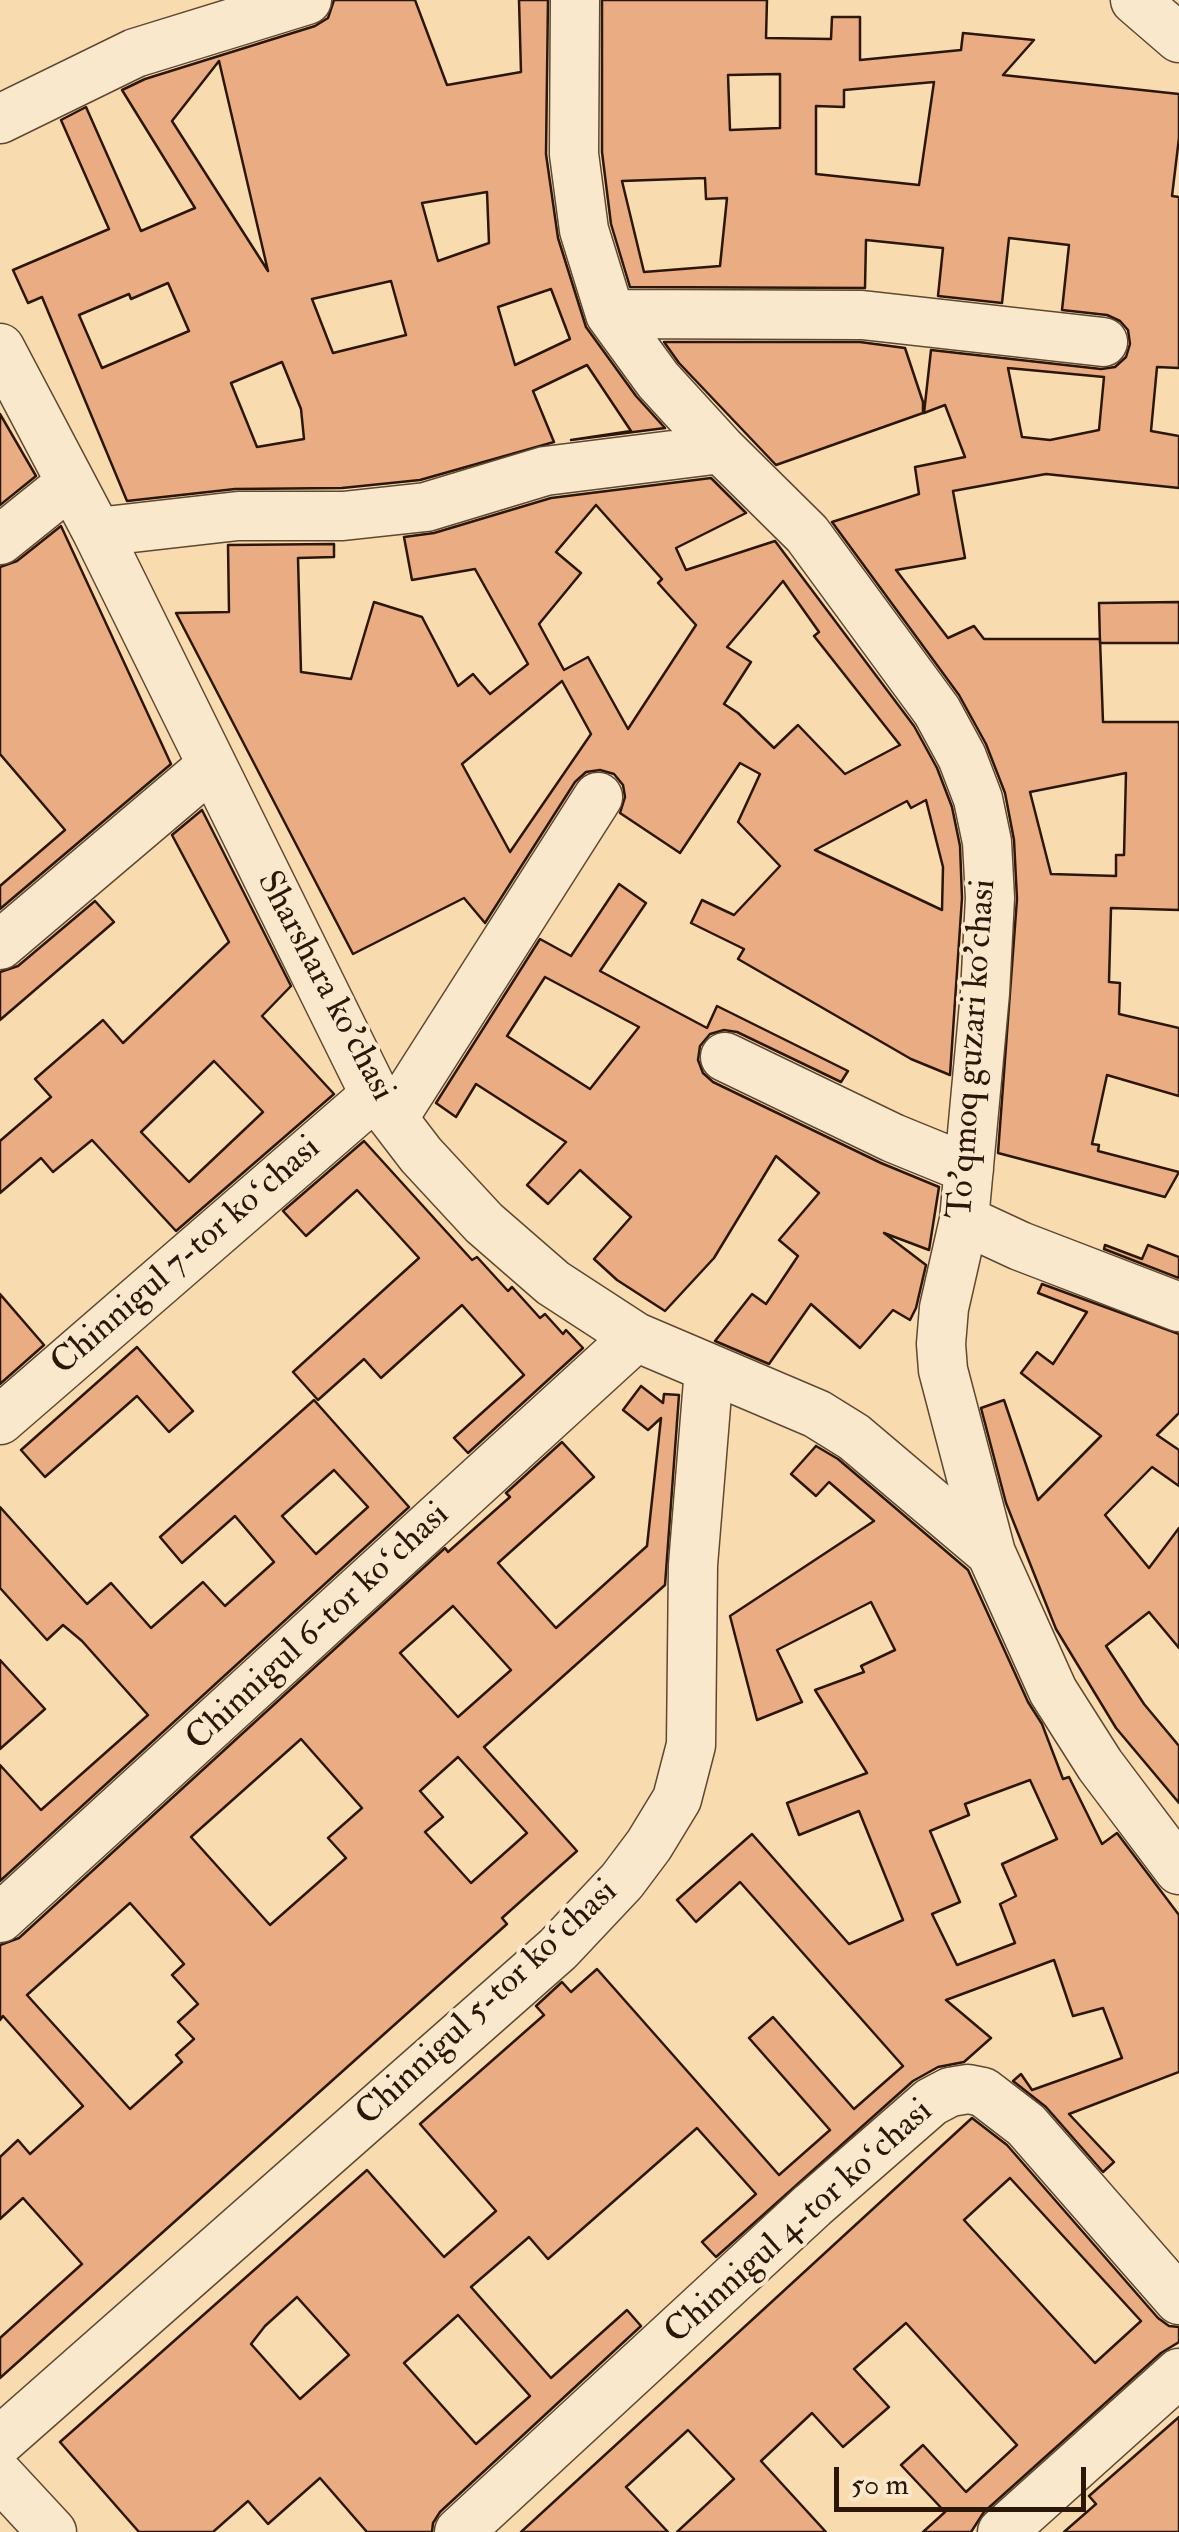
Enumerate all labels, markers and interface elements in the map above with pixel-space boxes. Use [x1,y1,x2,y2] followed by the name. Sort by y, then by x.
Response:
[246,865,402,1109] street label: Sharshara ko'chasi
[941,878,1007,1220] street label: To'qmoq guzari ko'chasi
[44,1129,330,1385] street label: Chinnigul 7-tor koʻchasi
[179,1495,459,1761] street label: Chinnigul 6-tor koʻchasi
[349,1872,627,2136] street label: Chinnigul 5-tor koʻchasi
[658,2092,942,2354] street label: Chinnigul 4-tor koʻchasi
[839,2447,1092,2509] scale bar
[851,2466,909,2503] text: 50 m

